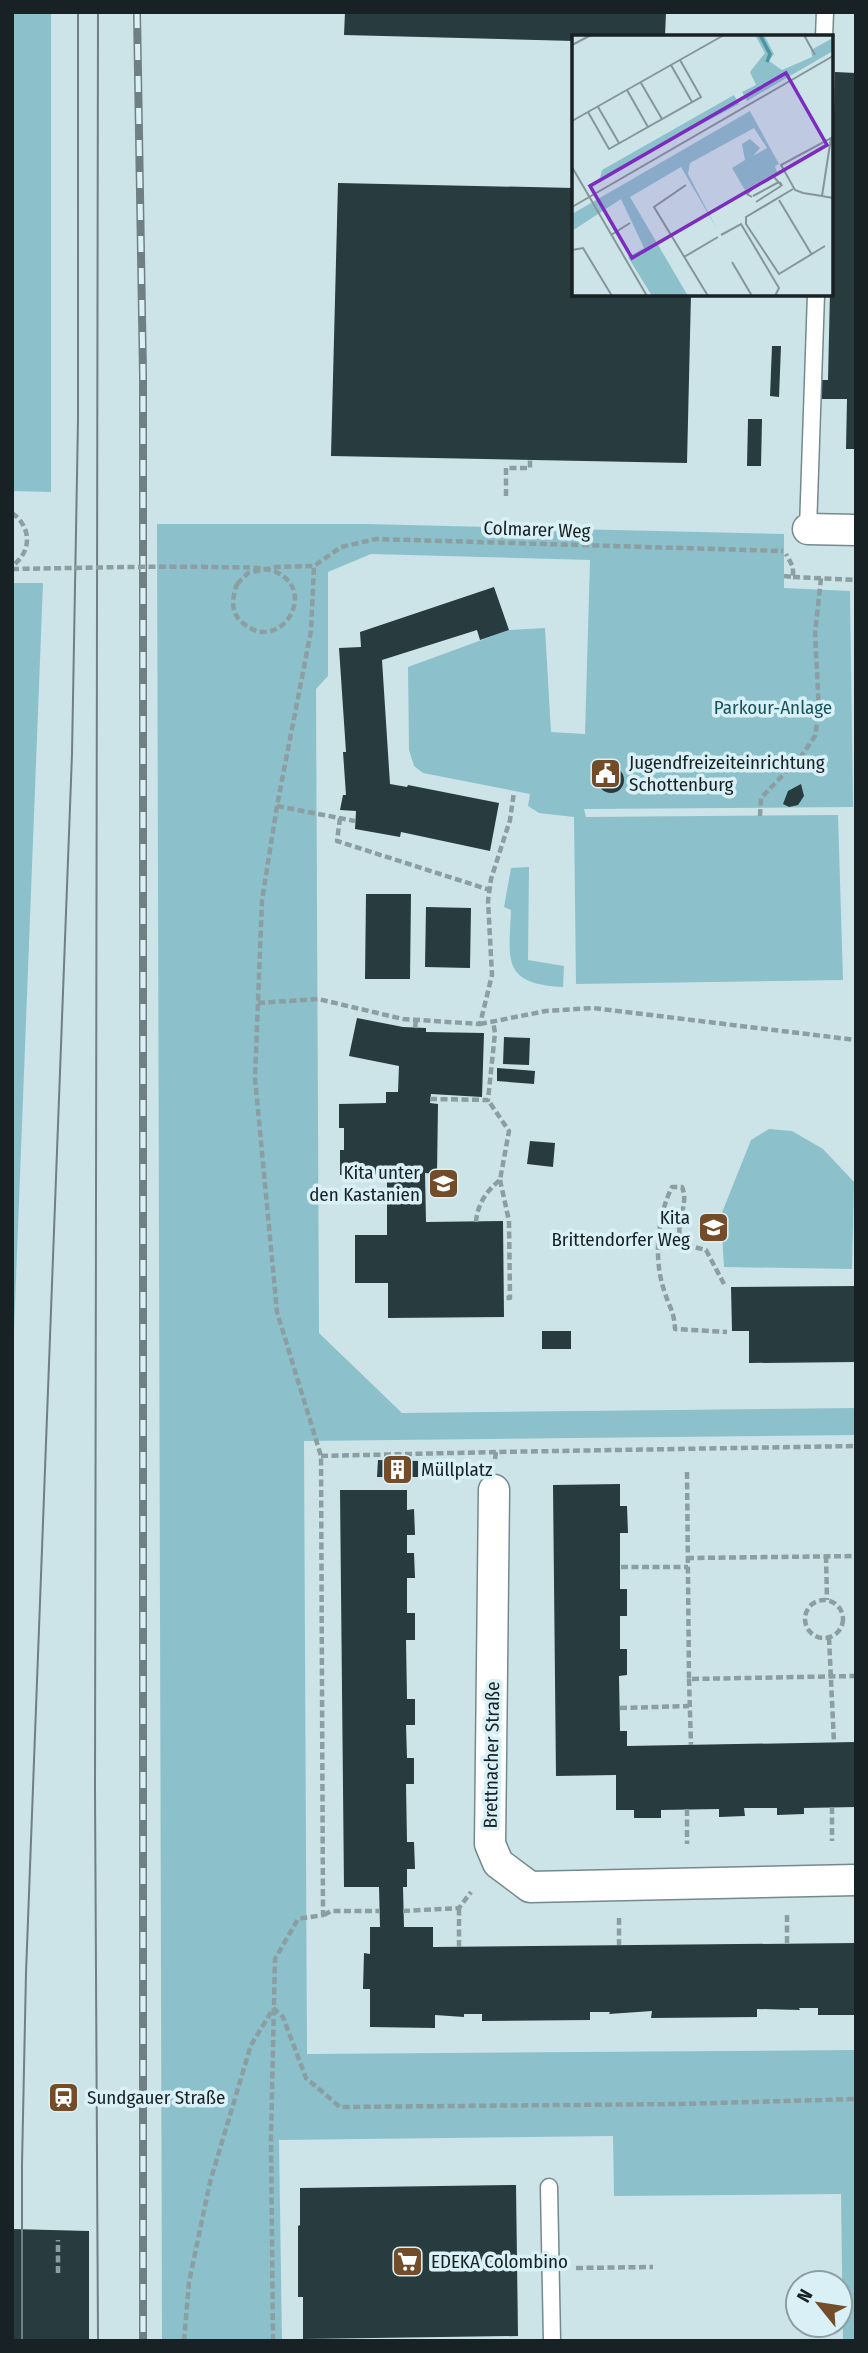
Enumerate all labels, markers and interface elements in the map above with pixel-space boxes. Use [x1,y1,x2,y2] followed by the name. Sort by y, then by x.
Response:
[572,35,833,296] inset map
[483,516,591,543] street label: Colmarer Weg
[714,696,832,719] park label: Parkour-Anlage
[629,751,825,796] place label: Jugendfreizeiteinrichtung Schottenburg
[589,756,623,790] public building icon: Jugendfreizeiteinrichtung Schottenburg
[309,1161,420,1206] place label: Kita unter den Kastanien
[426,1166,460,1200] school or university icon: Kita unter den Kastanien
[551,1206,690,1251] place label: Kita Brittendorfer Weg
[696,1211,730,1245] school or university icon: Kita Brittendorfer Weg
[381,1452,415,1486] building icon: Müllplatz
[421,1458,493,1481] place label: Müllplatz
[479,1681,504,1829] street label: Brettnacher Straße
[47,2080,81,2114] station icon: Sundgauer Straße
[87,2086,225,2109] place label: Sundgauer Straße
[391,2244,425,2278] supermarket icon: EDEKA Colombino
[431,2250,568,2273] place label: EDEKA Colombino
[784,2269,854,2339] north arrow
[792,2285,818,2306] text: N

